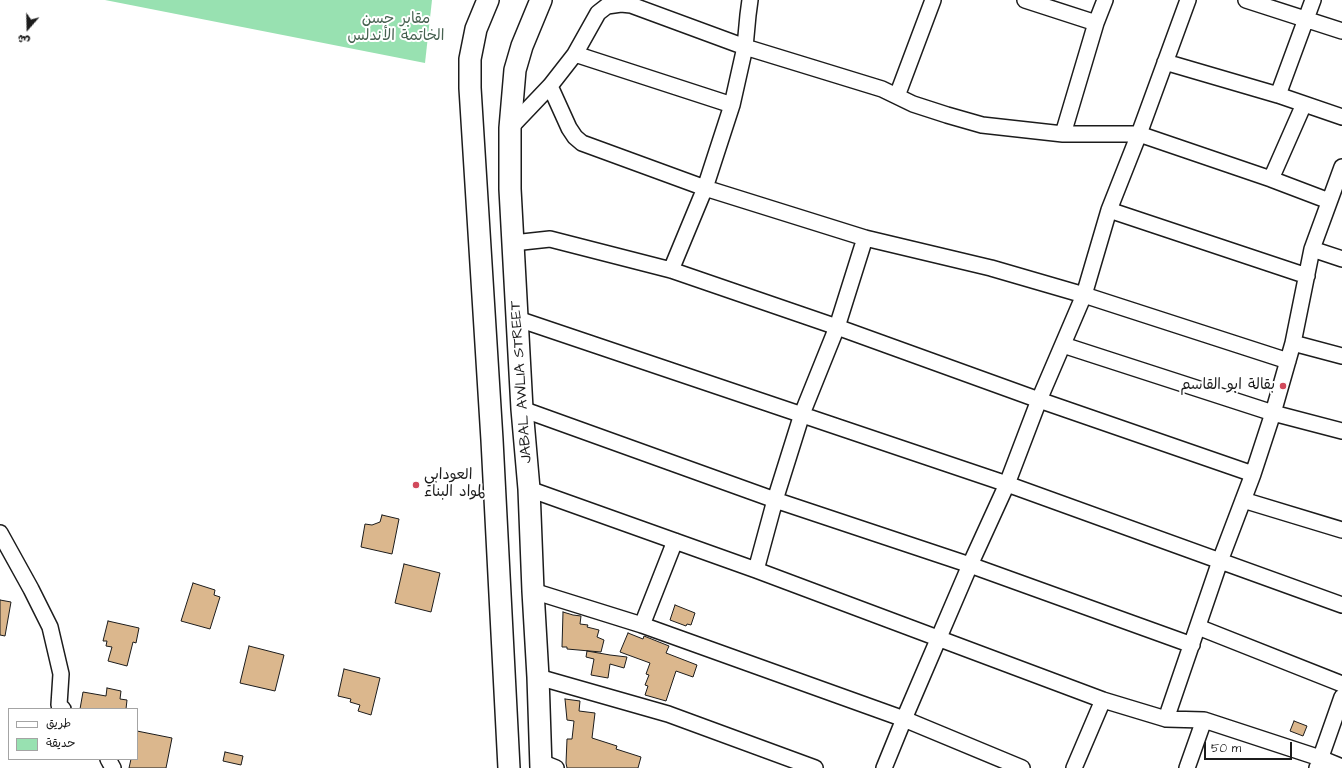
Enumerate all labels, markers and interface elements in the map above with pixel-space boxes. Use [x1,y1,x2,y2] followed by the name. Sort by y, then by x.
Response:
[8,8,48,48] north arrow
[348,11,444,46] park label: مقابر حسن الخاتمة الأندلس
[15,31,32,49] text: ش
[507,300,537,464] street label: JABAL AWLIA STREET
[1180,377,1275,395] place label: بقالة ابو القاسم
[1278,381,1288,391] marker: بقالة ابو القاسم
[424,467,485,502] place label: العودابي لمواد البناء
[411,480,421,490] marker: العودابي لمواد البناء
[8,708,138,760] legend
[46,715,71,732] text: طريق
[1206,734,1294,760] scale bar
[46,735,75,752] text: حديقة
[1211,740,1241,757] text: 50 m

